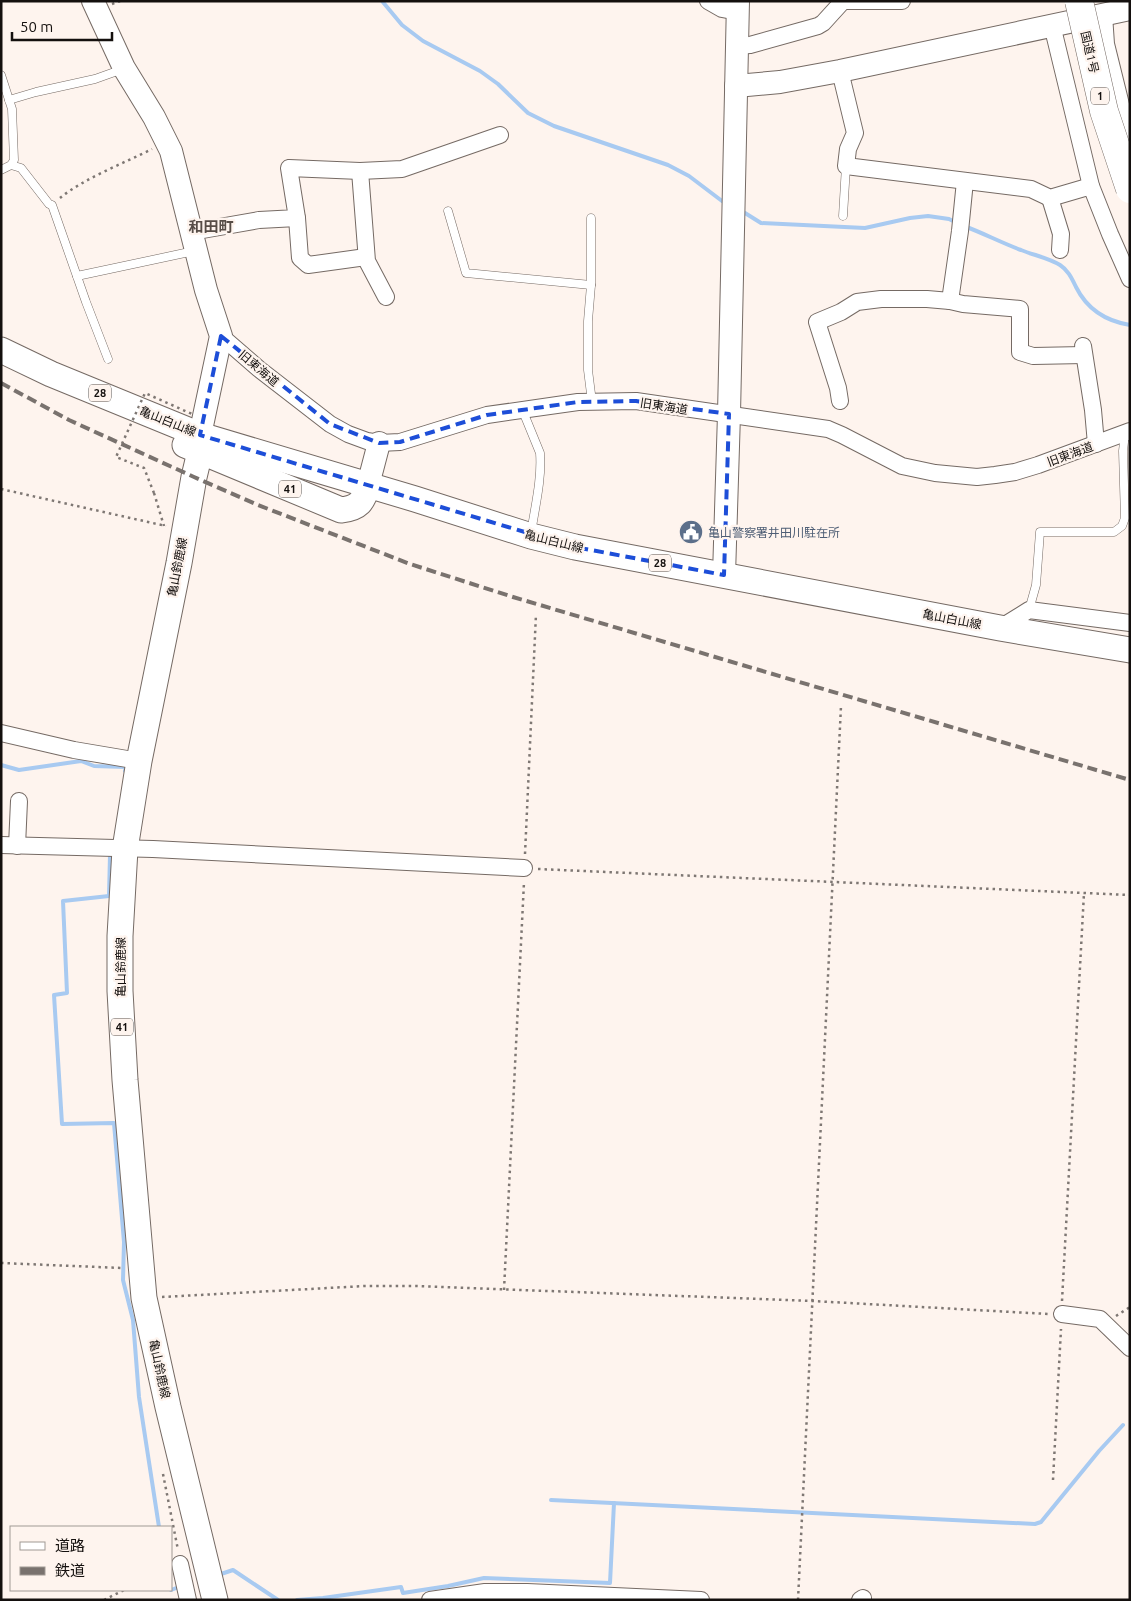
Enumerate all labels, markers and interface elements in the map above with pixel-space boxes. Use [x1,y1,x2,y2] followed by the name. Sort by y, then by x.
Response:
[12,10,112,42] scale bar
[20,18,53,35] text: 50 m
[1079,30,1101,74] street label: 国道1号
[1091,88,1109,104] road number: 1
[188,218,234,235] district label: 和田町
[236,348,282,388] street label: 旧東海道
[89,384,111,402] road number: 28
[639,396,689,416] street label: 旧東海道
[138,404,198,438] street label: 亀山白山線
[1045,440,1095,468] street label: 旧東海道
[279,480,301,498] road number: 41
[678,519,704,545] public building icon: 亀山警察署井田川駐在所
[708,526,840,539] place label: 亀山警察署井田川駐在所
[523,527,585,555] street label: 亀山白山線
[165,536,189,598] street label: 亀山鈴鹿線
[649,554,671,572] road number: 28
[921,607,983,631] street label: 亀山白山線
[114,937,127,997] street label: 亀山鈴鹿線
[111,1019,133,1036] road number: 41
[147,1338,173,1400] street label: 亀山鈴鹿線
[10,1526,172,1591] legend
[55,1537,85,1554] text: 道路
[55,1562,85,1579] text: 鉄道

